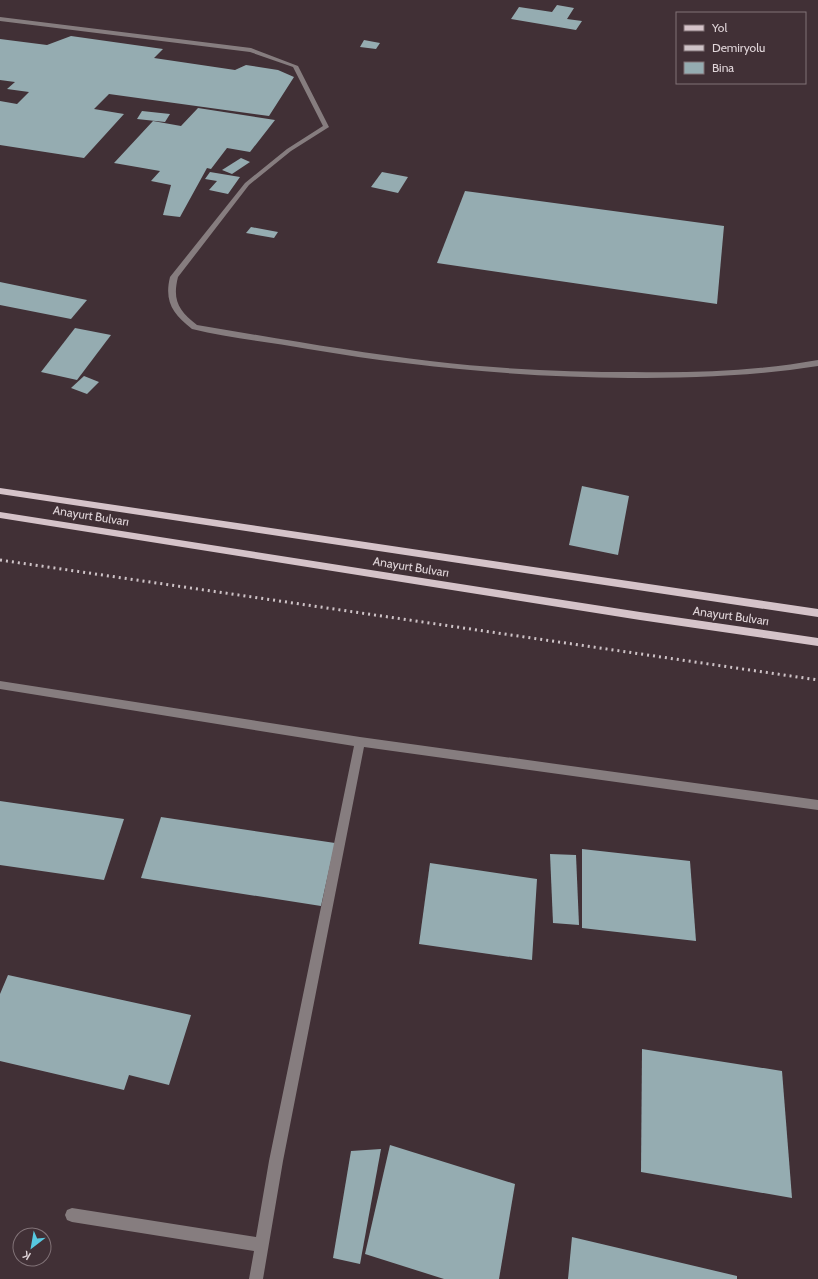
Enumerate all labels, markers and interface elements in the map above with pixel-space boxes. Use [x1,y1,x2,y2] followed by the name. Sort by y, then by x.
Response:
[676,12,806,84] legend
[711,20,727,35] text: Yol
[712,40,765,55] text: Demiryolu
[712,60,734,75] text: Bina
[52,502,130,529] street label: Anayurt Bulvarı
[372,553,450,580] street label: Anayurt Bulvarı
[692,603,770,628] street label: Anayurt Bulvarı
[12,1227,52,1267] north arrow
[20,1248,33,1263] text: K

